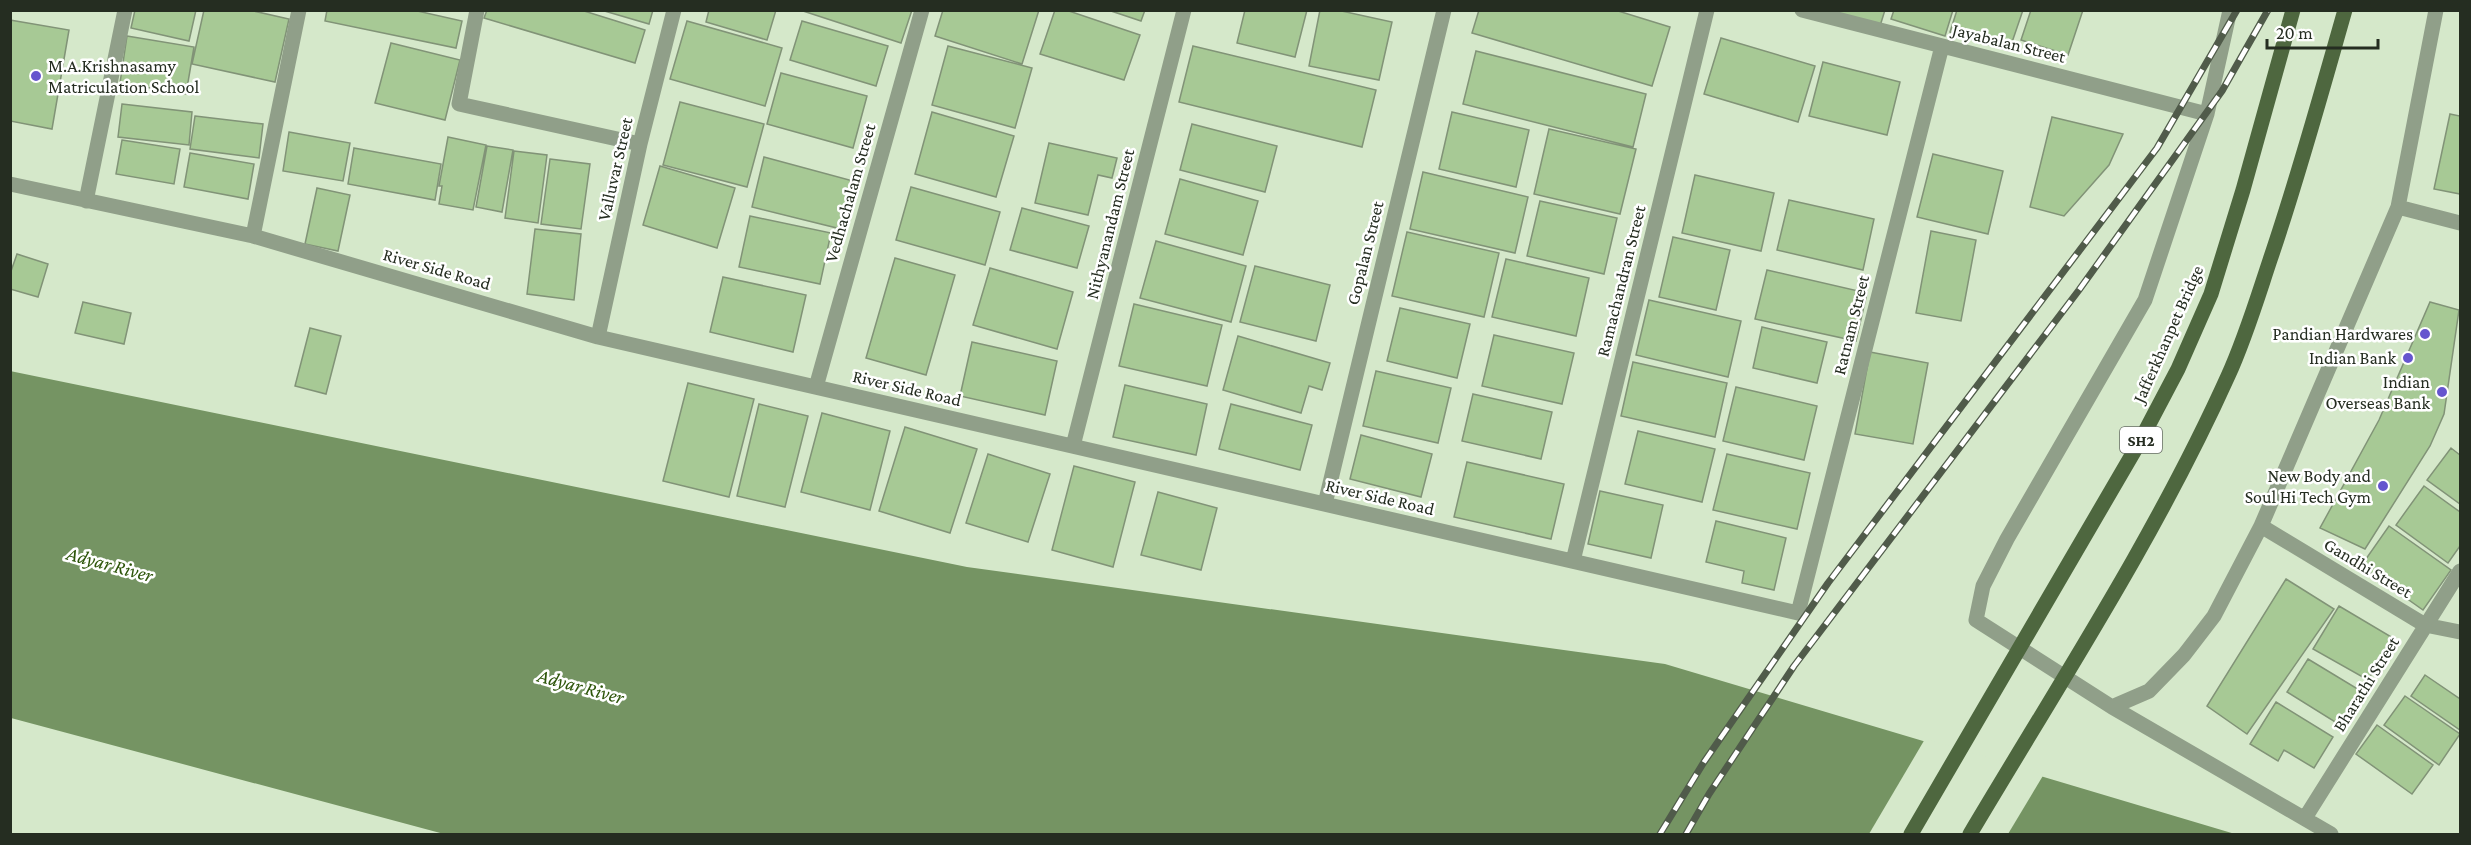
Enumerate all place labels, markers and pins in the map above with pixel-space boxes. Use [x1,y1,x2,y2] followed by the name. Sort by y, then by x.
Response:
[48,56,199,97] place label: M.A.Krishnasamy Matriculation School
[29,69,43,83] marker: M.A.Krishnasamy Matriculation School
[2273,324,2413,344] place label: Pandian Hardwares
[2418,327,2432,341] marker: Pandian Hardwares
[2309,348,2396,368] place label: Indian Bank
[2401,351,2415,365] marker: Indian Bank
[2325,372,2430,413] place label: Indian Overseas Bank
[2435,385,2449,399] marker: Indian Overseas Bank
[2245,466,2372,507] place label: New Body and Soul Hi Tech Gym
[2376,479,2390,493] marker: New Body and Soul Hi Tech Gym

